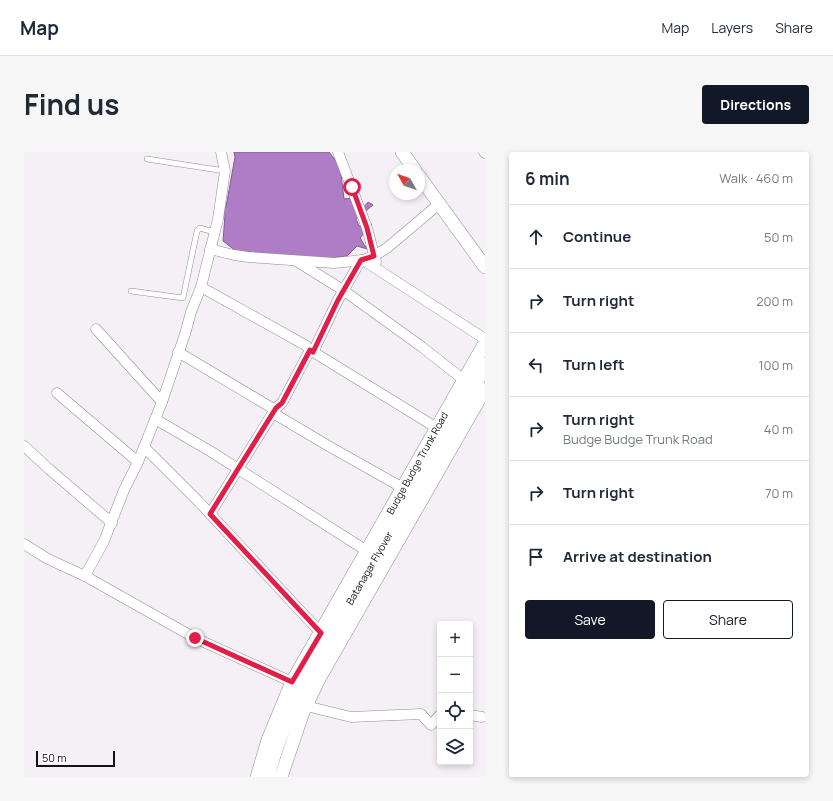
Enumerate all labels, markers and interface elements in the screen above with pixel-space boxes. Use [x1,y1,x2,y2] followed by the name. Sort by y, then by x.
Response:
[20,15,59,41] text: Map
[661,18,689,37] text: Map
[711,18,753,37] text: Layers
[775,18,813,37] text: Share
[24,85,119,123] text: Find us
[702,85,809,124] button: Directions
[389,164,425,200] north arrow
[525,167,570,190] text: 6 min
[719,169,793,187] text: Walk · 460 m
[343,178,361,196] route start
[525,226,547,248] icon: ahead
[563,226,631,247] text: Continue
[764,228,793,246] text: 50 m
[525,290,547,312] icon: right
[563,290,634,311] text: Turn right
[756,292,793,310] text: 200 m
[525,354,547,376] icon: left
[563,354,625,375] text: Turn left
[758,356,793,374] text: 100 m
[383,409,451,517] street label: Budge Budge Trunk Road
[563,409,634,430] text: Turn right
[525,418,547,440] icon: right
[764,420,793,438] text: 40 m
[563,430,713,448] text: Budge Budge Trunk Road
[525,482,547,504] icon: right
[563,482,634,503] text: Turn right
[765,484,793,502] text: 70 m
[342,529,396,607] street label: Batanagar Flyover
[525,546,547,568] icon: arrive
[563,546,712,567] text: Arrive at destination
[525,600,655,639] button: Save
[663,600,793,639] button: Share
[437,621,473,765] map controls
[437,621,473,657] button: +
[186,629,204,647] route end
[437,657,473,693] button: −
[437,693,473,729] button: locate
[437,729,473,765] button: layers
[36,749,115,768] scale bar
[42,750,67,765] text: 50 m

